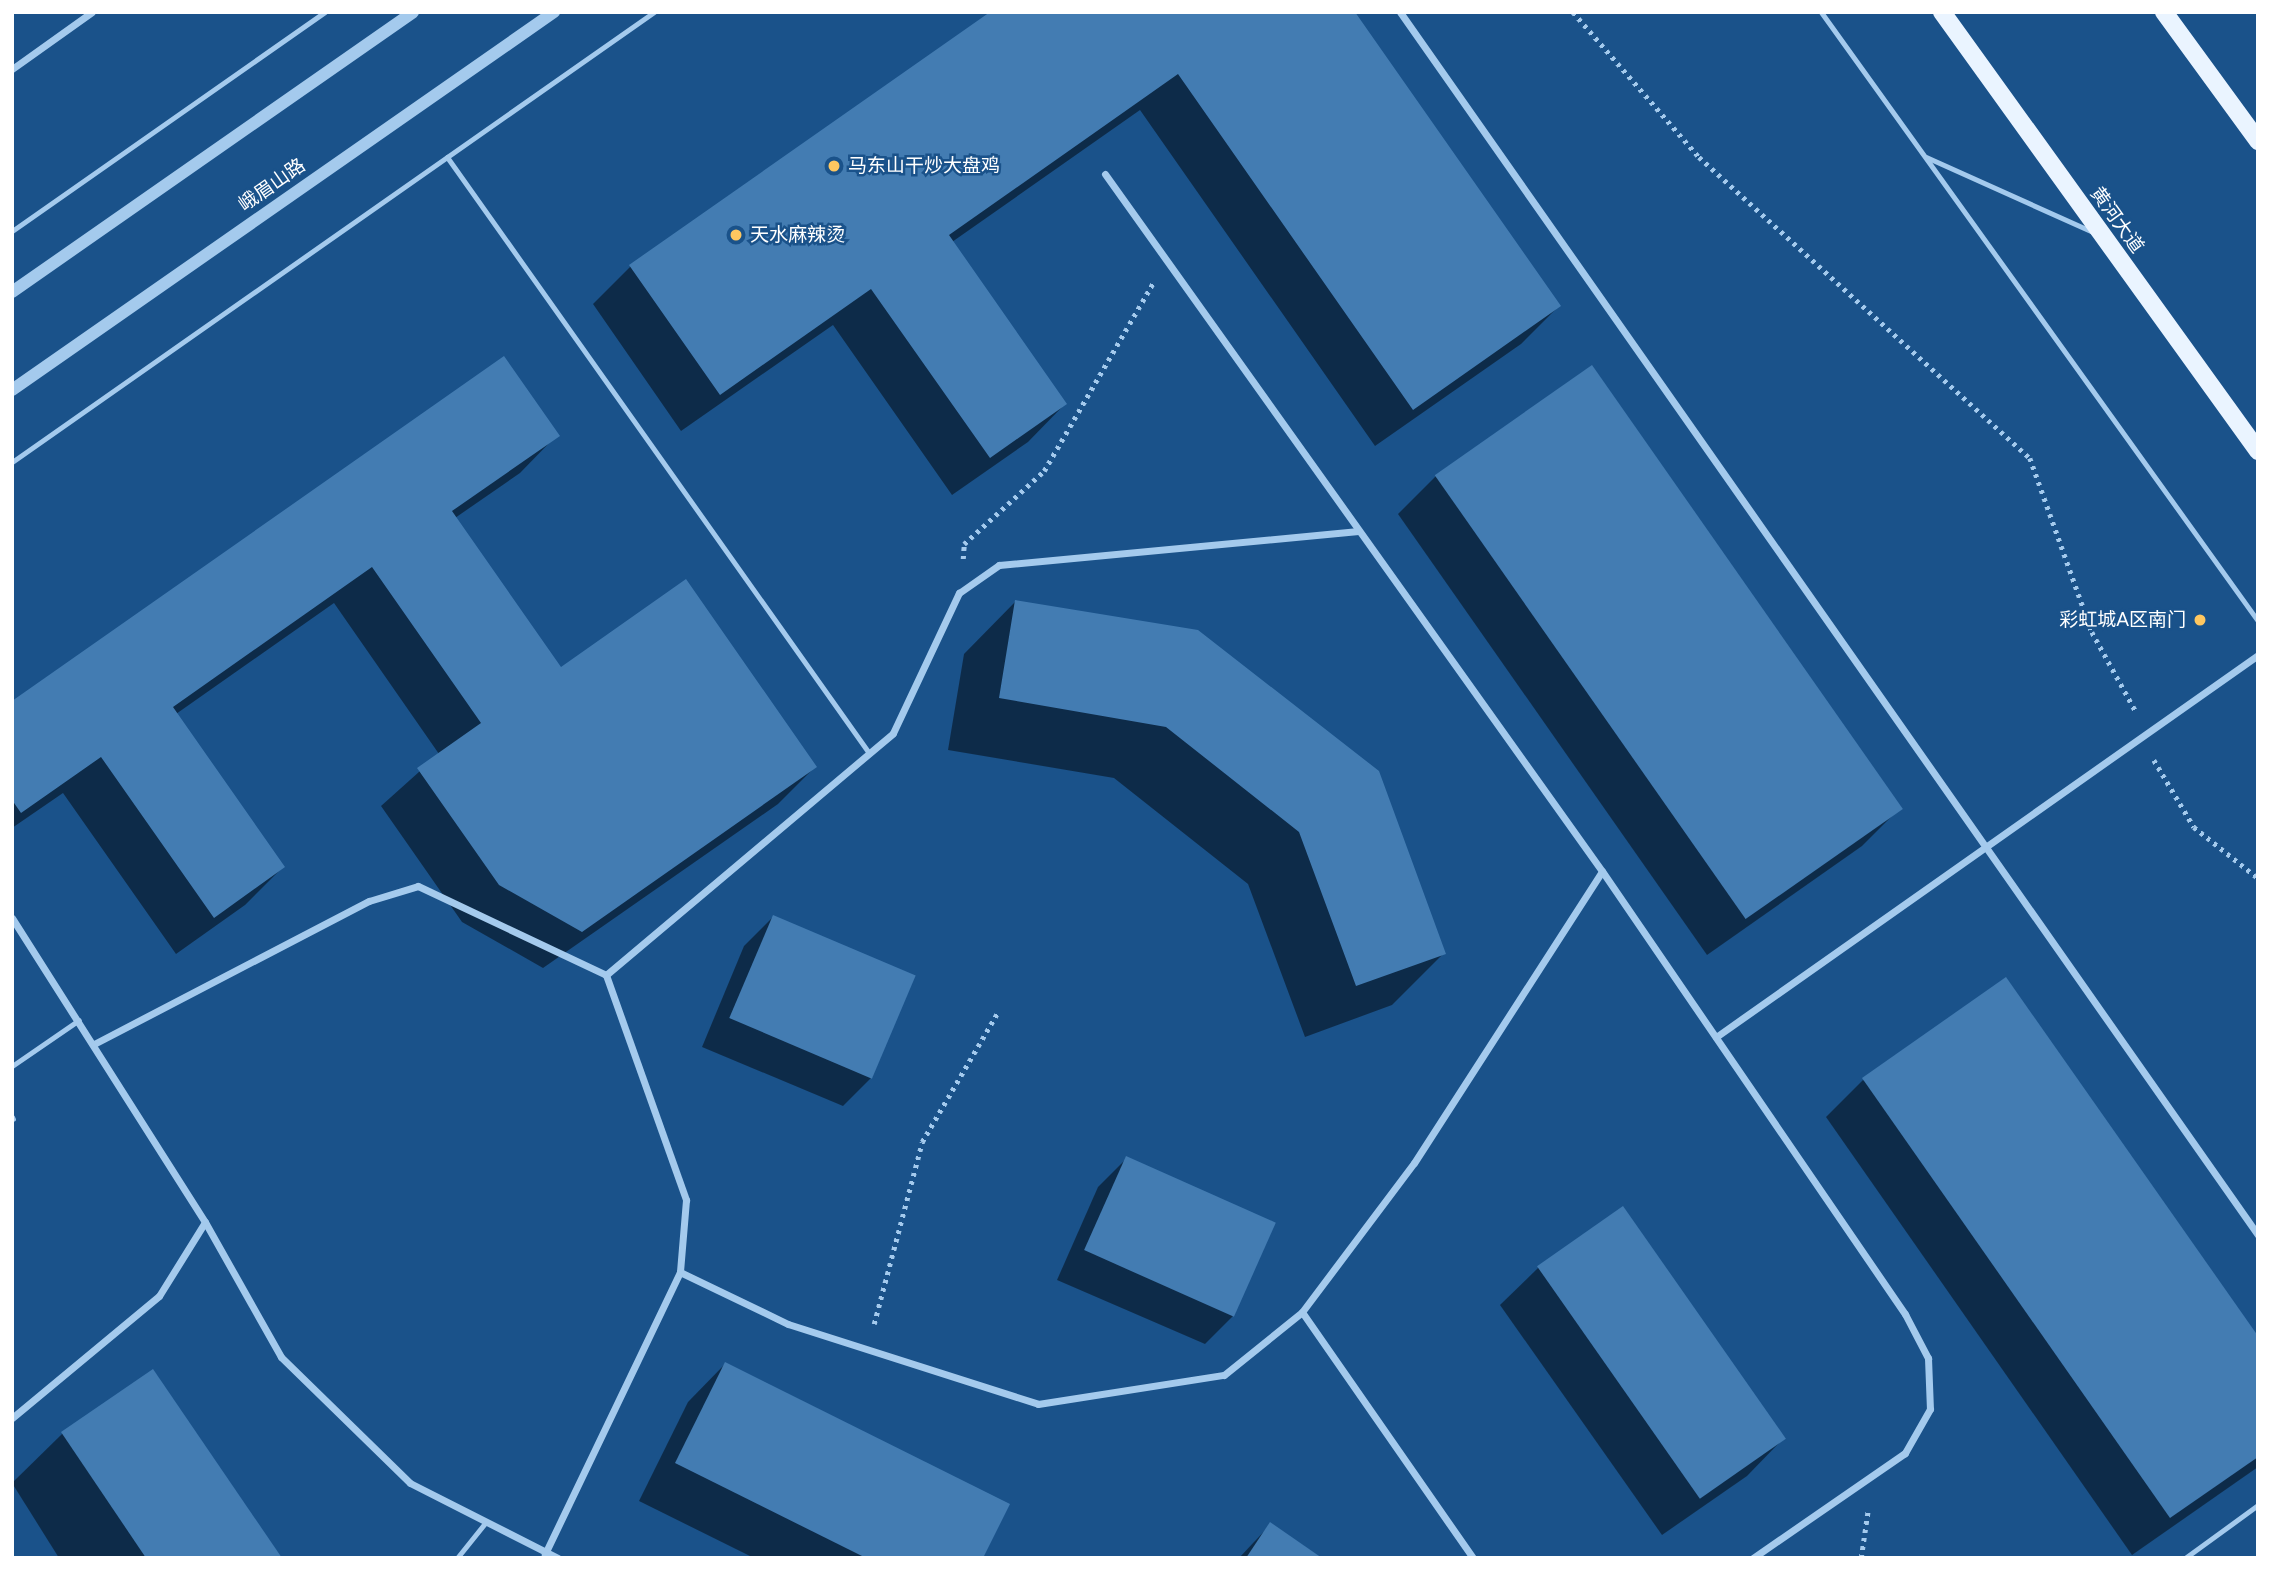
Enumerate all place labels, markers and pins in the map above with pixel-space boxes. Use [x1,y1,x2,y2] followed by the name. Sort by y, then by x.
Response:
[848,155,1000,177] place label: 马东山干炒大盘鸡
[826,158,842,174] marker: 马东山干炒大盘鸡
[750,224,845,246] place label: 天水麻辣烫
[728,227,744,243] marker: 天水麻辣烫
[2059,609,2186,631] place label: 彩虹城A区南门
[2192,612,2208,628] marker: 彩虹城A区南门

